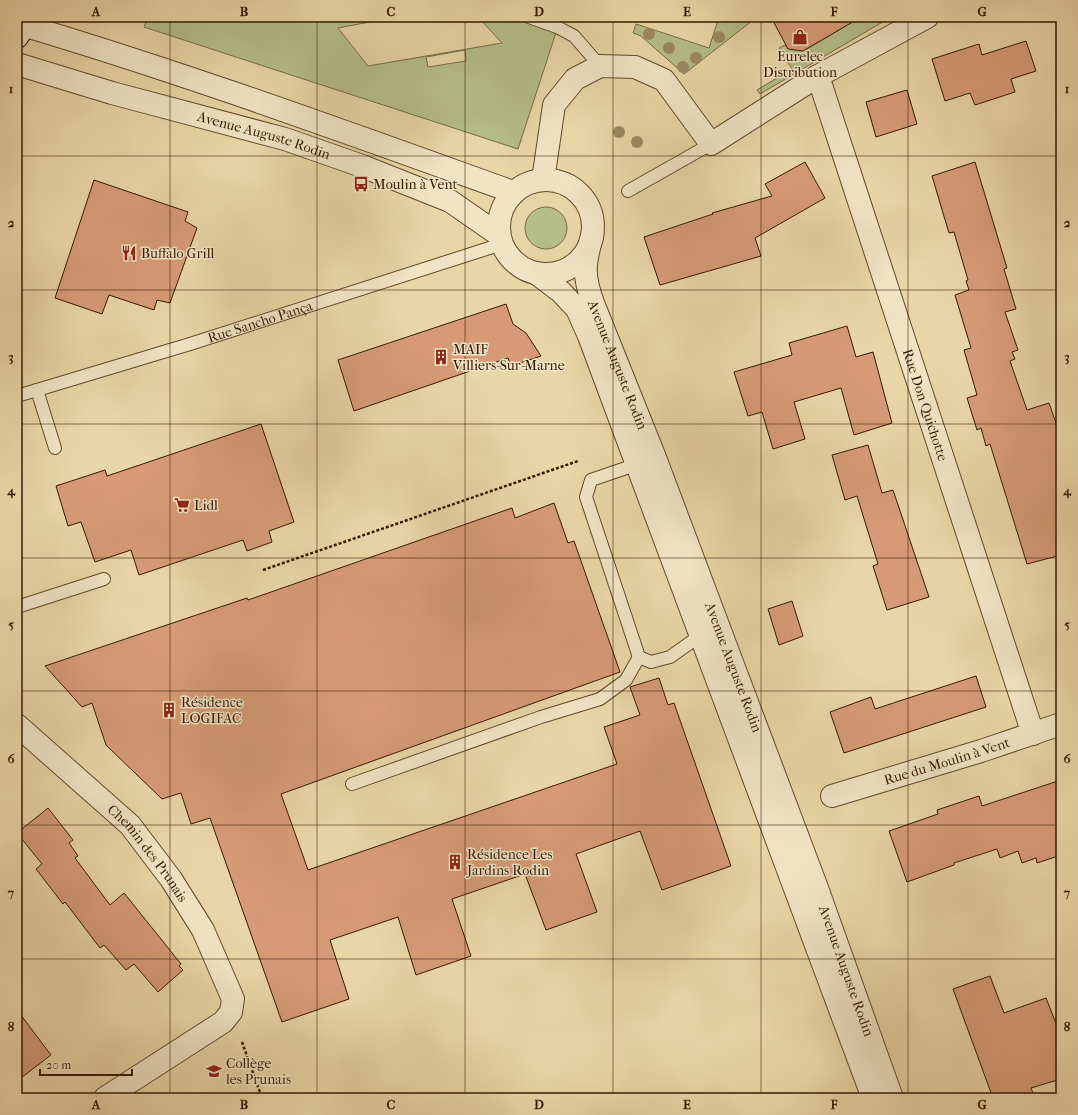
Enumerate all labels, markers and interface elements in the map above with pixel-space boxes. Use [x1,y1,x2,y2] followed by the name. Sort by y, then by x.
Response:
[91,4,101,19] text: A
[240,4,249,19] text: B
[387,4,396,19] text: C
[534,4,544,19] text: D
[683,4,691,19] text: E
[830,4,838,19] text: F
[977,4,987,19] text: G
[791,28,809,46] shop icon: Eurelec Distribution
[763,48,837,81] place label: Eurelec Distribution
[9,81,14,96] text: 1
[1065,81,1070,96] text: 1
[194,108,333,163] street label: Avenue Auguste Rodin
[352,175,370,193] bus stop icon: Moulin à Vent
[373,176,457,193] place label: Moulin à Vent
[8,215,15,230] text: 2
[1064,215,1071,230] text: 2
[120,244,138,262] restaurant icon: Buffalo Grill
[141,245,215,262] place label: Buffalo Grill
[205,297,315,347] street label: Rue Sancho Pança
[583,297,651,432] street label: Avenue Auguste Rodin
[452,341,565,374] place label: MAIF Villiers-Sur-Marne
[899,347,951,464] street label: Rue Don Quichotte
[432,348,450,366] building icon: MAIF Villiers-Sur-Marne
[8,349,14,365] text: 3
[1064,349,1070,365] text: 3
[6,483,16,499] text: 4
[1062,483,1072,499] text: 4
[173,496,191,514] supermarket icon: Lidl
[194,497,218,514] place label: Lidl
[701,599,766,735] street label: Avenue Auguste Rodin
[8,617,14,632] text: 5
[1064,617,1070,632] text: 5
[181,694,243,727] place label: Résidence LOGIFAC
[160,701,178,719] building icon: Résidence LOGIFAC
[882,734,1012,789] street label: Rue du Moulin à Vent
[7,751,15,766] text: 6
[1063,751,1071,766] text: 6
[104,801,191,905] street label: Chemin des Prunais
[466,846,552,879] place label: Résidence Les Jardins Rodin
[446,853,464,871] building icon: Résidence Les Jardins Rodin
[7,885,15,900] text: 7
[1063,885,1071,900] text: 7
[815,902,877,1039] street label: Avenue Auguste Rodin
[8,1019,15,1034] text: 8
[1064,1019,1071,1034] text: 8
[40,1051,132,1077] scale bar
[225,1055,291,1088] place label: Collège les Prunais
[46,1058,71,1072] text: 20 m
[205,1062,223,1080] school or university icon: Collège les Prunais
[91,1097,101,1112] text: A
[240,1097,249,1112] text: B
[387,1097,396,1112] text: C
[534,1097,544,1112] text: D
[683,1097,691,1112] text: E
[830,1097,838,1112] text: F
[977,1097,987,1112] text: G

